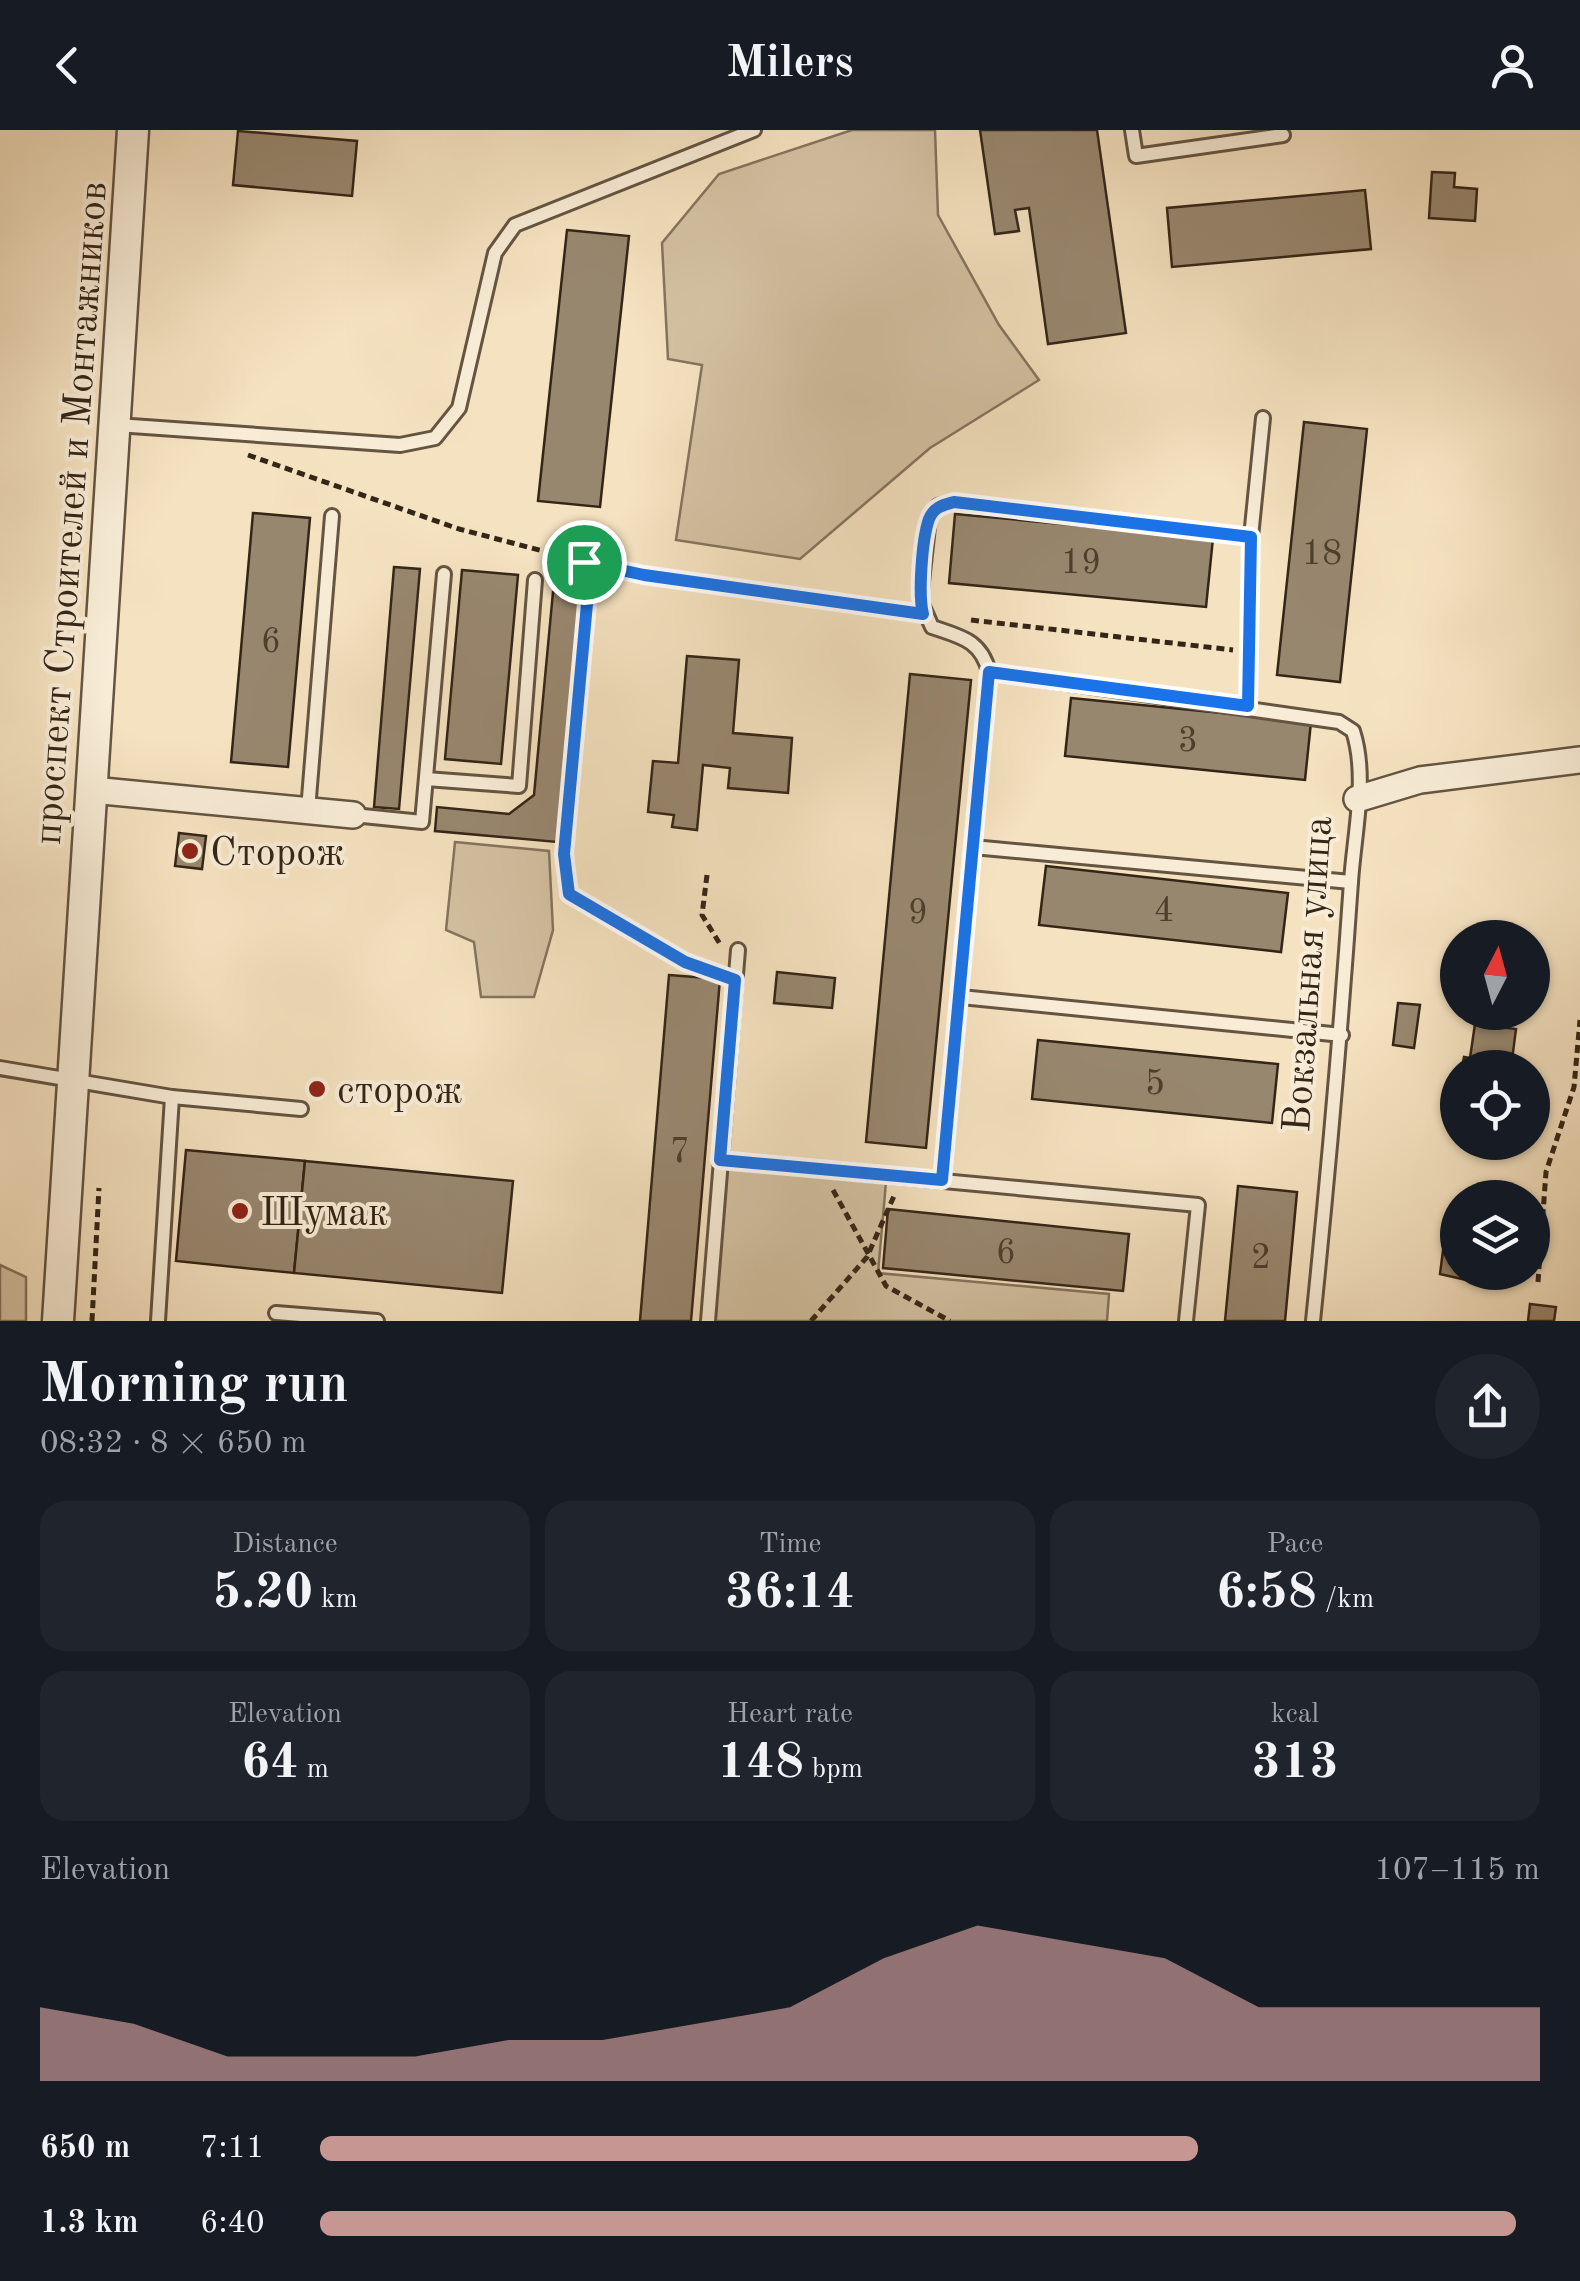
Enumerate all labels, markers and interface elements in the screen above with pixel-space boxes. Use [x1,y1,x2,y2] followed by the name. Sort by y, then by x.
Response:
[40,38,95,93] icon: back
[1485,38,1540,93] icon: person
[726,42,854,87] text: Milers
[30,180,116,846] street label: проспект Строителей и Монтажников
[542,520,627,605] pin
[557,535,612,590] icon: arrive
[1302,537,1342,572] house number: 18
[1061,546,1101,581] house number: 19
[261,625,281,660] house number: 6
[1178,724,1198,759] house number: 3
[1279,814,1341,1134] street label: Вокзальная улица
[210,835,345,875] place label: Сторож
[179,840,201,862] marker: Сторож
[1154,894,1174,929] house number: 4
[908,896,928,931] house number: 9
[1440,920,1550,1030] north arrow
[1440,920,1550,1290] map controls
[1440,1050,1550,1160] button: locate
[1145,1067,1165,1102] house number: 5
[337,1073,462,1113] place label: сторож
[306,1078,328,1100] marker: сторож
[670,1135,690,1170] house number: 7
[1440,1180,1550,1290] button: layers
[260,1195,388,1235] place label: Шумак
[229,1200,251,1222] marker: Шумак
[996,1236,1016,1271] house number: 6
[1251,1241,1271,1276] house number: 2
[1435,1354,1540,1459] button: share
[40,1359,349,1414] text: Morning run
[40,1428,307,1460] text: 08:32 · 8 × 650 m
[232,1531,338,1559] text: Distance
[759,1531,821,1559] text: Time
[1267,1531,1323,1559] text: Pace
[212,1569,313,1619] text: 5.20
[725,1569,855,1619] text: 36:14
[1216,1569,1317,1619] text: 6:58
[313,1586,358,1614] text: km
[1317,1586,1374,1614] text: /km
[228,1701,342,1729] text: Elevation
[727,1701,853,1729] text: Heart rate
[1271,1701,1319,1729] text: kcal
[241,1739,299,1789] text: 64
[717,1739,804,1789] text: 148
[1252,1739,1339,1789] text: 313
[299,1756,329,1784] text: m
[804,1756,863,1784] text: bpm
[40,1855,170,1887] text: Elevation
[1374,1855,1540,1887] text: 107–115 m
[40,2133,130,2165] text: 650 m
[200,2133,265,2165] text: 7:11
[40,2208,139,2240] text: 1.3 km
[200,2208,265,2240] text: 6:40

